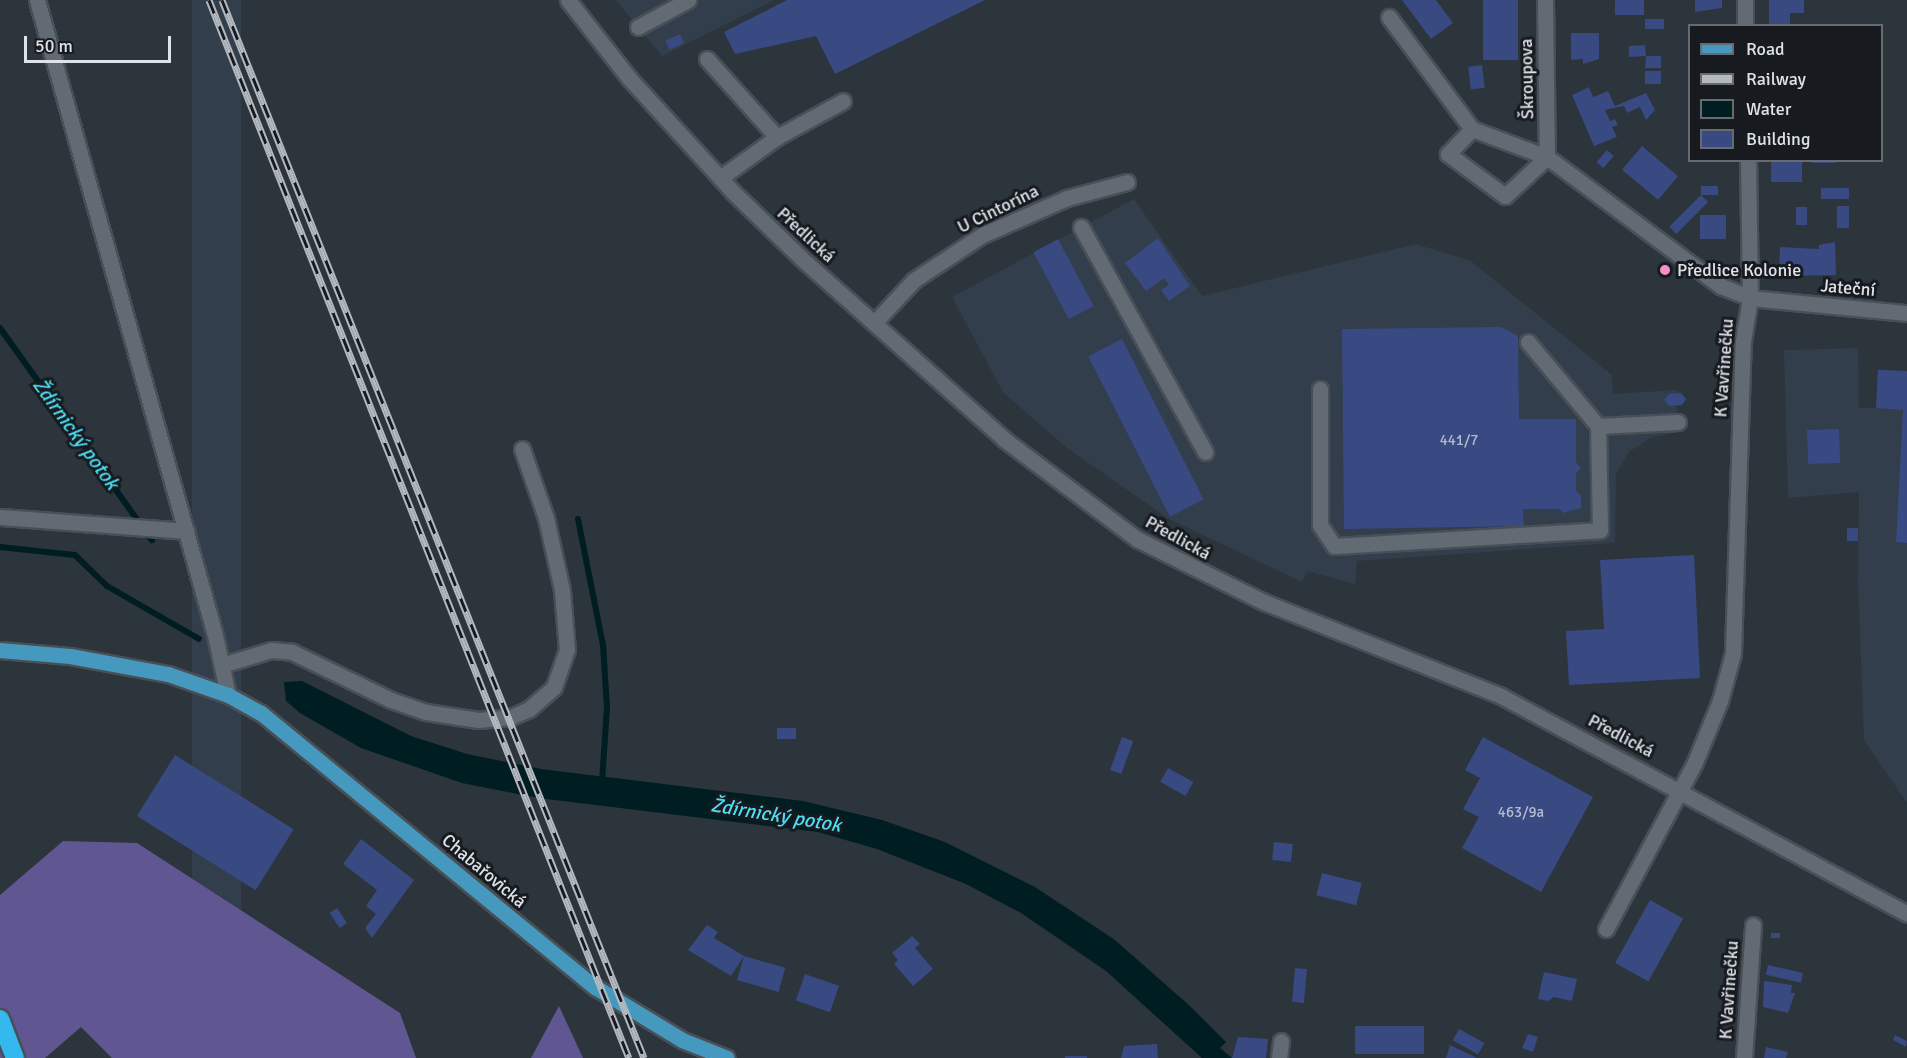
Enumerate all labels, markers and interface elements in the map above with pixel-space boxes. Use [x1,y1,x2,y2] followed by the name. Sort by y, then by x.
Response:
[27,24,174,62] scale bar
[1688,24,1883,162] legend
[35,35,73,57] text: 50 m
[1746,38,1785,60] text: Road
[1515,39,1539,119] street label: Škroupova
[1746,68,1806,90] text: Railway
[1746,98,1791,120] text: Water
[1746,128,1810,150] text: Building
[954,180,1042,238] street label: U Cintorína
[772,203,840,267] street label: Předlická
[1677,259,1801,281] place label: Předlice Kolonie
[1658,263,1672,277] marker: Předlice Kolonie
[1820,275,1876,301] street label: Jateční
[1710,318,1738,418] street label: K Vavřinečku
[28,374,124,494] water label: Ždírnický potok
[1440,432,1478,450] house number: 441/7
[1142,511,1214,565] street label: Předlická
[1584,710,1658,762] street label: Předlická
[709,793,843,837] water label: Ždírnický potok
[1498,804,1544,822] house number: 463/9a
[437,830,531,912] street label: Chabařovická
[1715,940,1743,1040] street label: K Vavřinečku

